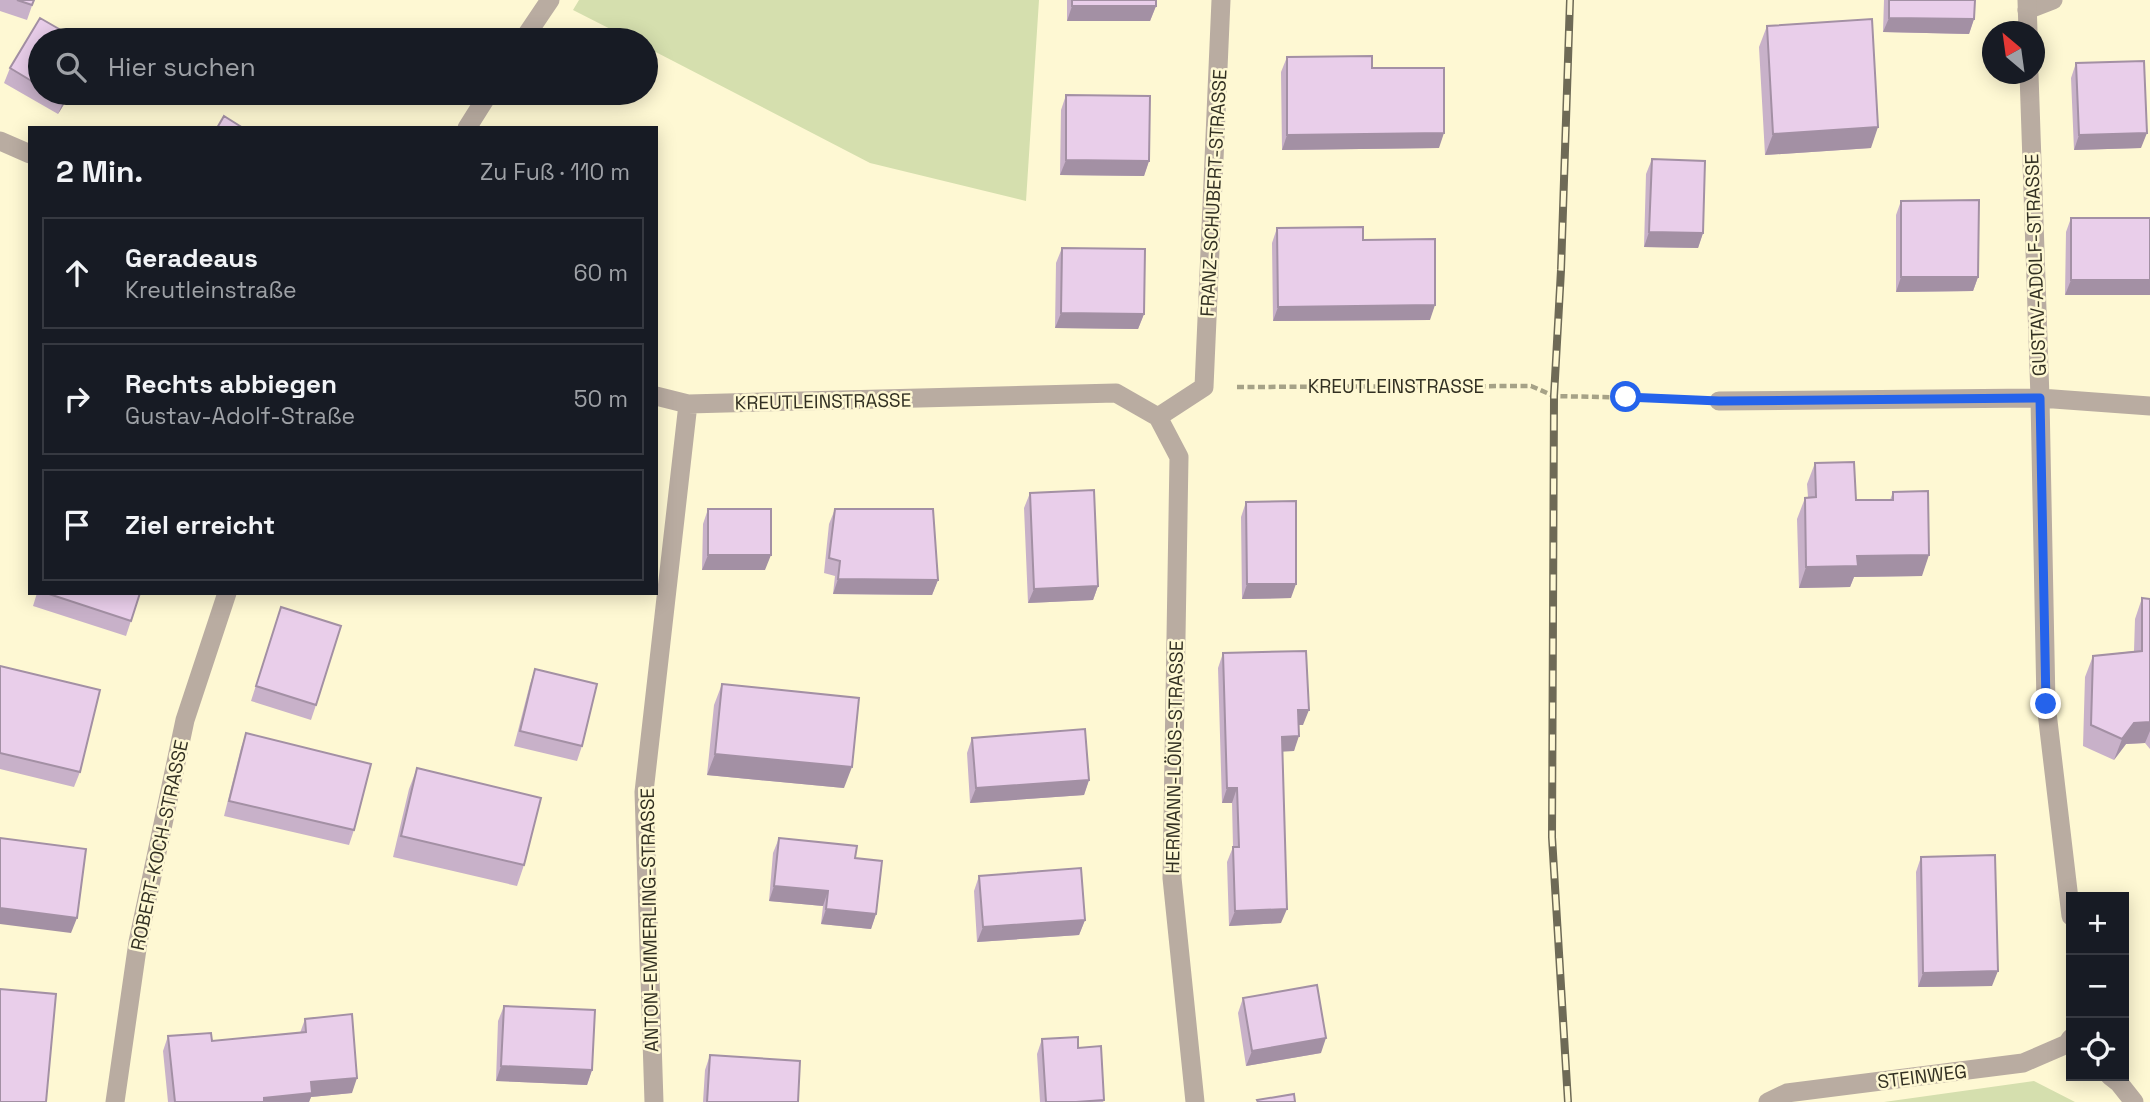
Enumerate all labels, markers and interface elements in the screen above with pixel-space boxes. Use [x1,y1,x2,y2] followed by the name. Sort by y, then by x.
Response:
[1982,21,2045,84] north arrow
[28,28,658,105] search box
[52,48,90,86] icon: search
[108,50,256,84] text: Hier suchen
[1195,69,1232,317] street label: FRANZ-SCHUBERT-STRASSE
[56,152,143,191] text: 2 Min.
[2019,153,2052,377] street label: GUSTAV-ADOLF-STRASSE
[480,157,630,187] text: Zu Fuß · 110 m
[125,241,258,275] text: Geradeaus
[58,254,96,292] icon: ahead
[573,258,628,288] text: 60 m
[125,275,297,305] text: Kreutleinstraße
[125,367,337,401] text: Rechts abbiegen
[1308,374,1484,399] street label: KREUTLEINSTRASSE
[58,380,96,418] icon: right
[1610,381,1641,412] route start
[574,384,628,414] text: 50 m
[735,387,912,416] street label: KREUTLEINSTRASSE
[125,401,355,431] text: Gustav-Adolf-Straße
[58,506,96,544] icon: arrive
[125,508,275,542] text: Ziel erreicht
[1160,640,1189,874] street label: HERMANN-LÖNS-STRASSE
[2030,688,2061,719] route end
[125,738,194,953] street label: ROBERT-KOCH-STRASSE
[635,788,664,1052] street label: ANTON-EMMERLING-STRASSE
[2066,892,2129,1081] map controls
[2066,892,2129,955] button: +
[2066,955,2129,1018] button: −
[2066,1018,2129,1081] button: locate
[1876,1059,1968,1094] street label: STEINWEG

